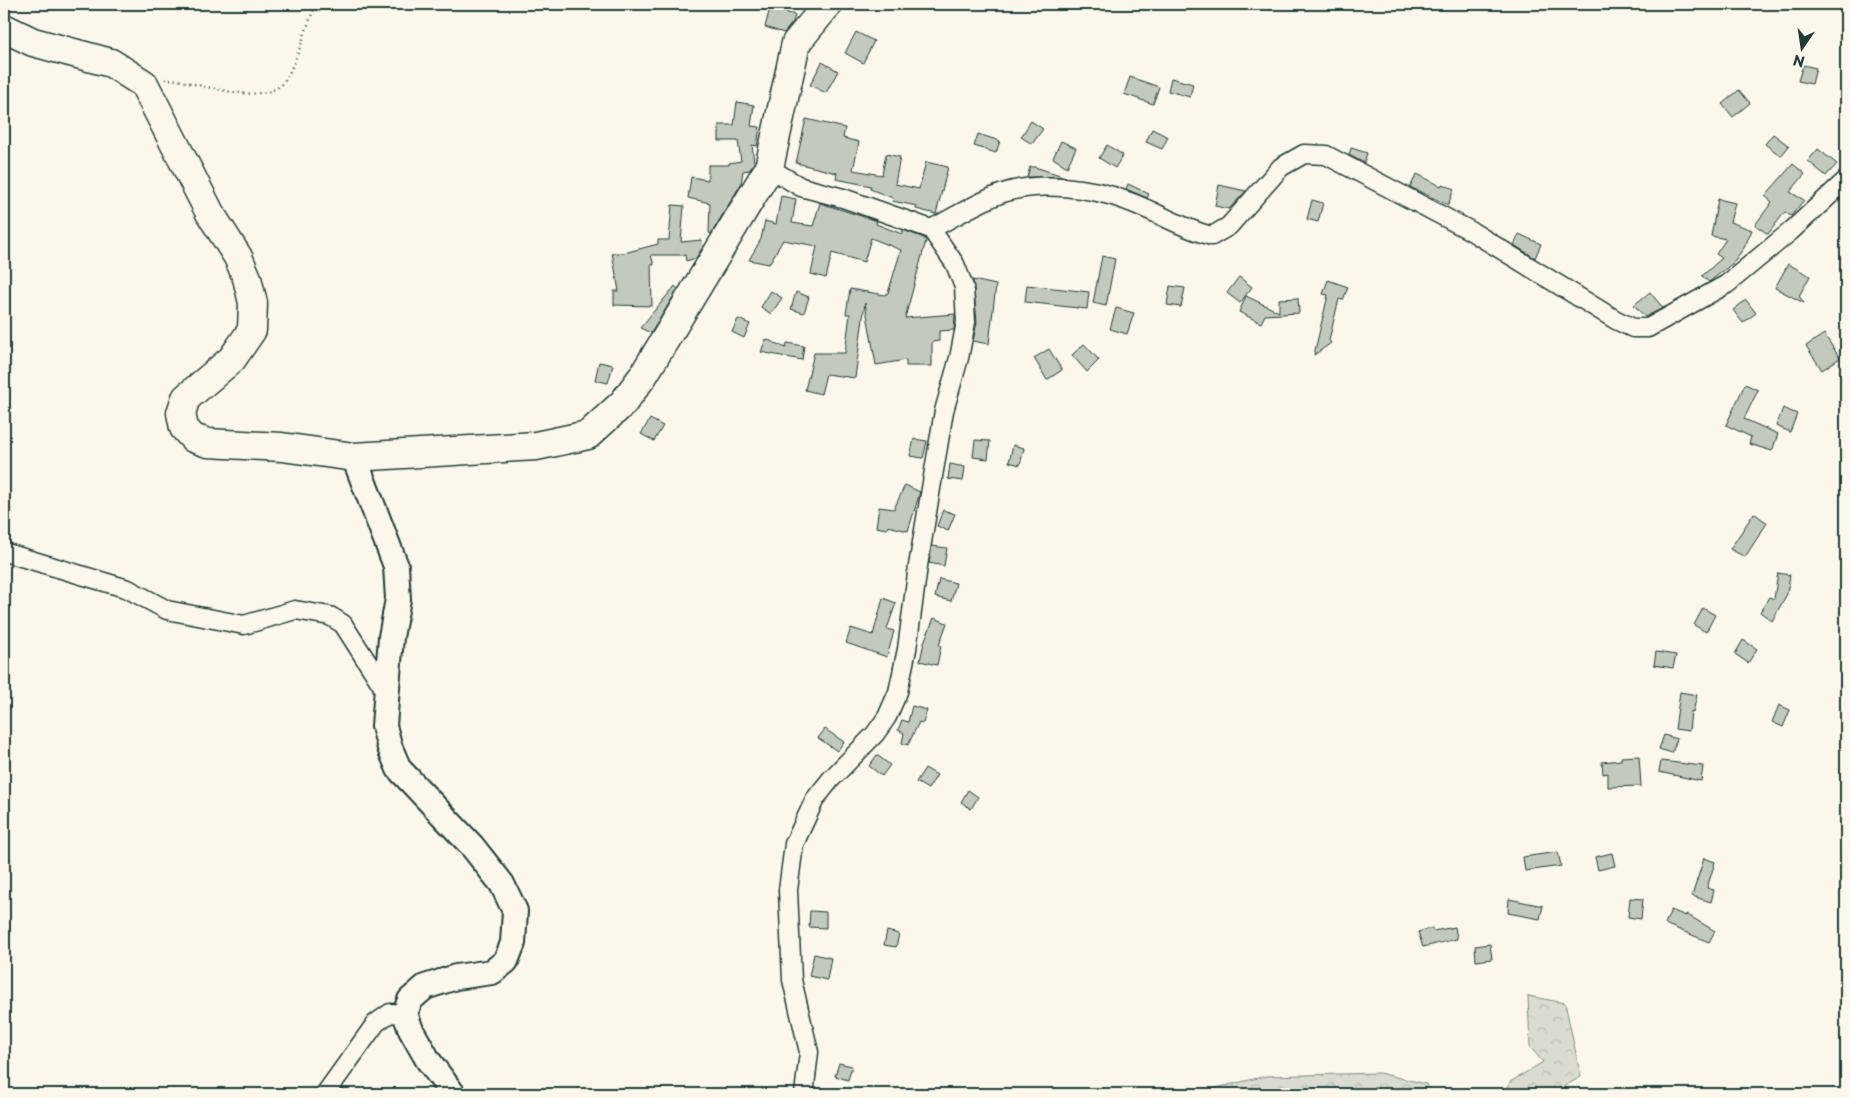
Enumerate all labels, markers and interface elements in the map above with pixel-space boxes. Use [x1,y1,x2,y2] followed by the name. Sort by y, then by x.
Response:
[1778,22,1828,72] north arrow
[1791,50,1807,73] text: N

